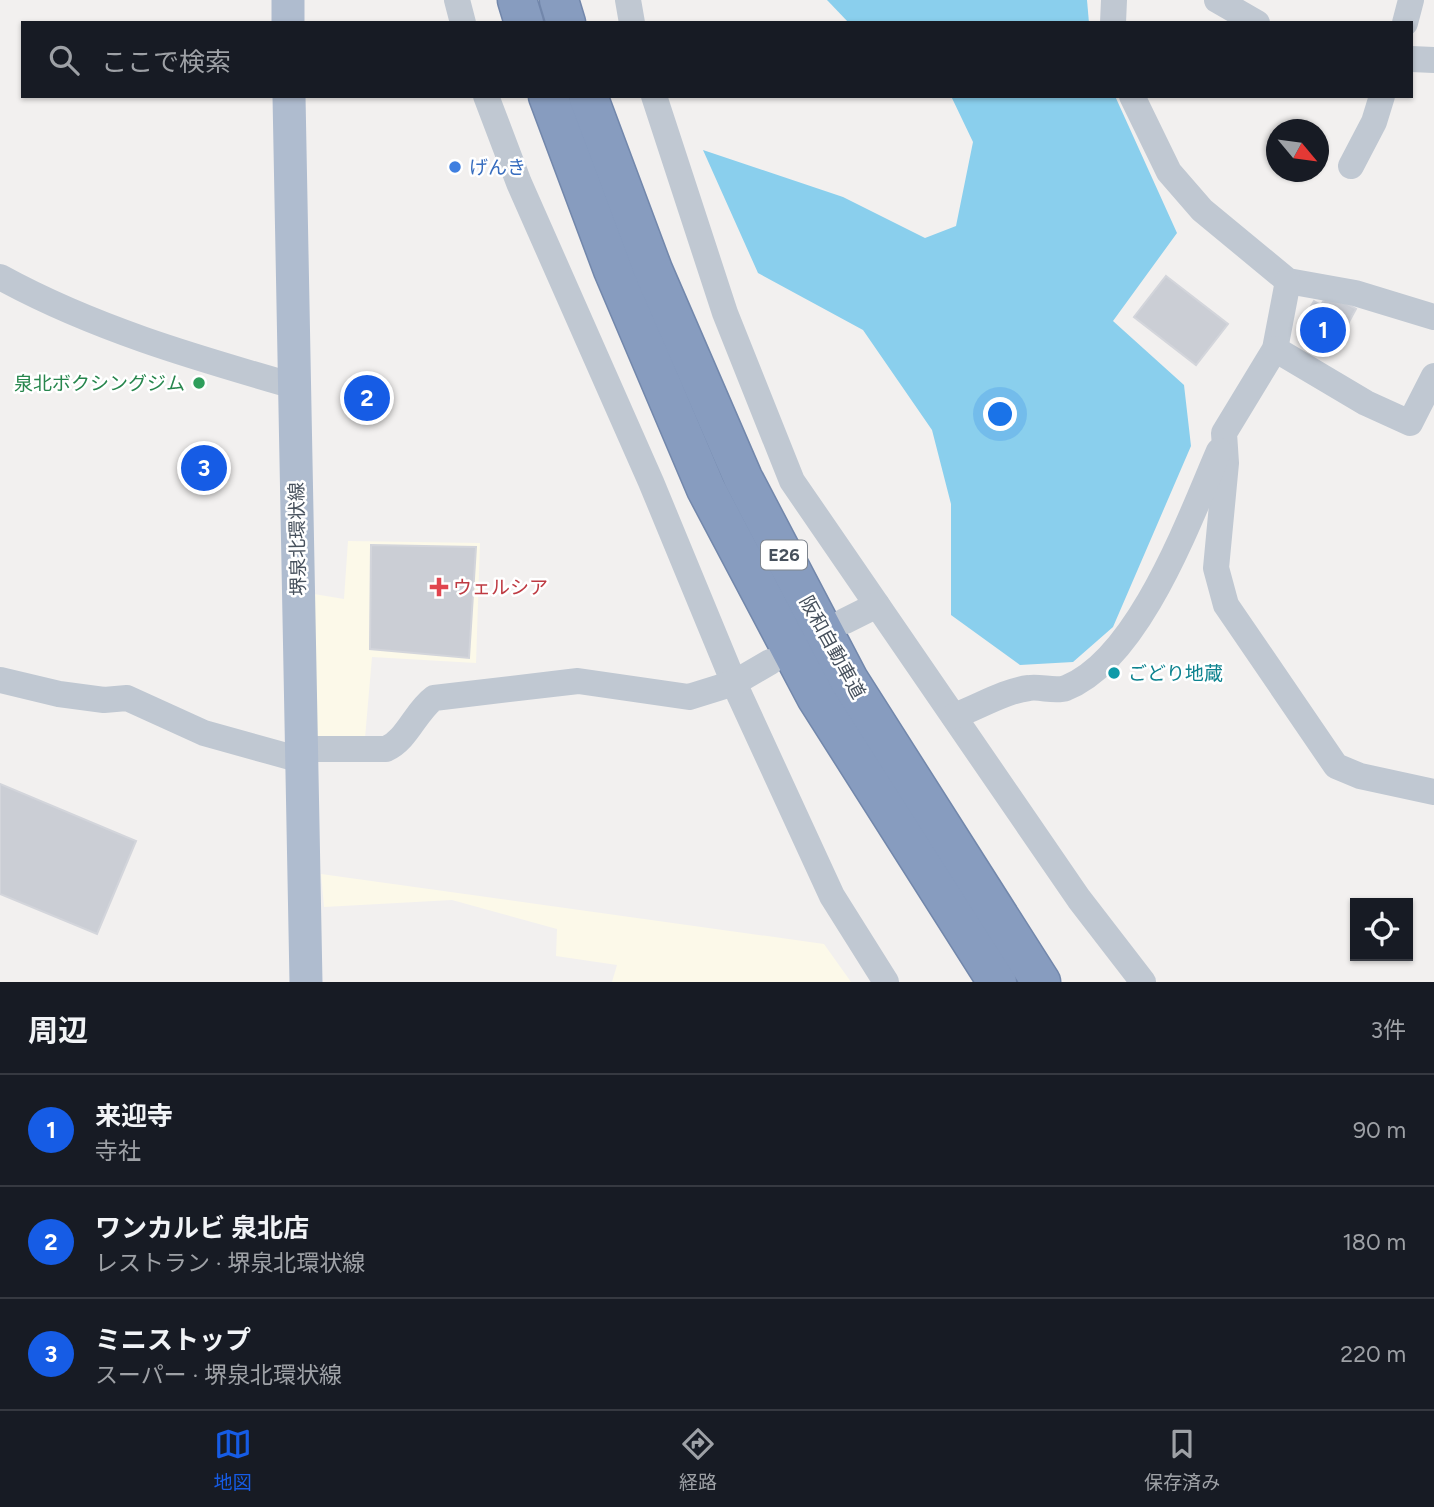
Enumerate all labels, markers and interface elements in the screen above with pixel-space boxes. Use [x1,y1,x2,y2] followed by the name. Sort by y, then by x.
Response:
[21,21,1413,98] search box
[45,41,83,79] icon: search
[101,46,231,78] text: ここで検索
[1266,119,1329,182] north arrow
[469,156,526,179] place label: げんき
[447,159,463,175] marker: げんき
[1300,304,1346,356] pin: 1
[14,372,185,395] place label: 泉北ボクシングジム
[344,372,390,424] pin: 2
[191,375,207,391] marker: 泉北ボクシングジム
[983,397,1017,431] your location
[181,442,227,494] pin: 3
[285,482,310,596] street label: 堺泉北環状線
[761,540,807,570] road number: E26
[453,576,548,599] place label: ウェルシア
[431,579,447,595] marker: ウェルシア
[795,592,870,703] street label: 阪和自動車道
[1128,662,1223,685] place label: ごどり地蔵
[1106,665,1122,681] marker: ごどり地蔵
[1350,898,1413,961] map controls
[1350,898,1413,961] button: locate
[28,1012,88,1049] text: 周辺
[1370,1016,1406,1044] text: 3件
[95,1100,173,1132] text: 来迎寺
[46,1116,56,1144] text: 1
[1353,1116,1406,1144] text: 90 m
[95,1137,141,1165] text: 寺社
[95,1212,309,1244] text: ワンカルビ 泉北店
[44,1228,58,1256] text: 2
[1342,1228,1406,1256] text: 180 m
[95,1249,365,1277] text: レストラン · 堺泉北環状線
[95,1324,251,1356] text: ミニストップ
[45,1340,57,1368] text: 3
[1340,1340,1406,1368] text: 220 m
[95,1361,342,1389] text: スーパー · 堺泉北環状線
[214,1425,252,1494] tab: 地図
[679,1425,717,1494] tab: 経路
[1144,1425,1220,1494] tab: 保存済み

